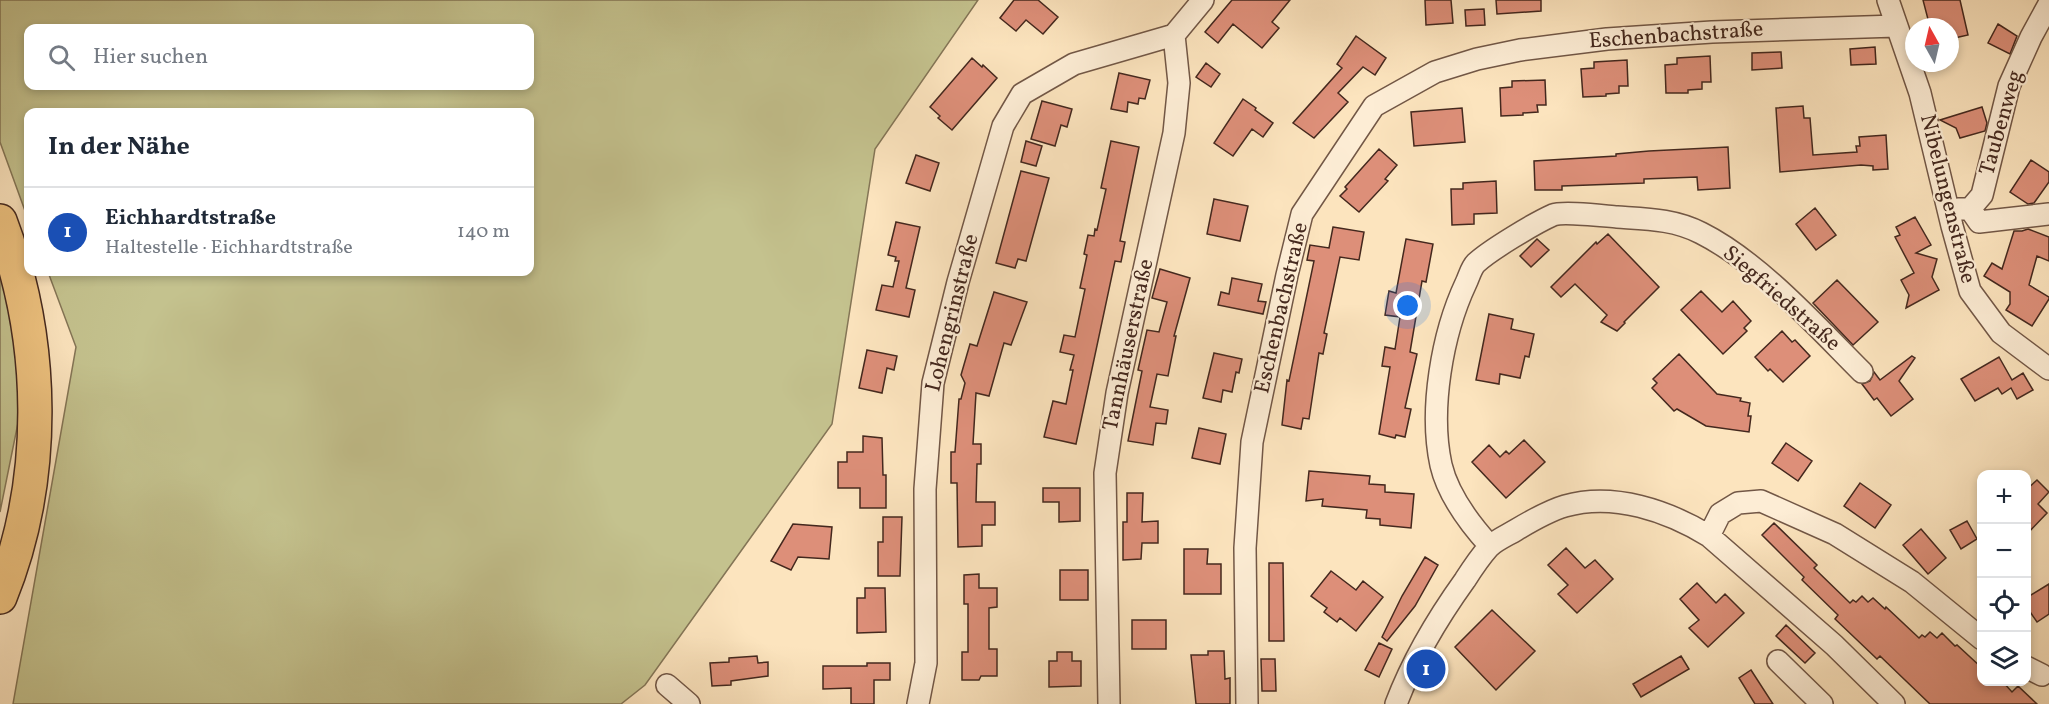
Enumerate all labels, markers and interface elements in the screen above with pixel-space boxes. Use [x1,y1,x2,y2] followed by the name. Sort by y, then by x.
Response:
[1588,14,1764,58] street label: Eschenbachstraße
[1905,18,1959,72] north arrow
[24,24,534,90] search box
[45,41,78,74] icon: search
[93,42,208,73] text: Hier suchen
[1972,67,2032,179] street label: Taubenweg
[1911,111,1983,287] street label: Nibelungenstraße
[48,129,190,165] text: In der Nähe
[105,203,276,234] text: Eichhardtstraße
[63,218,72,246] text: 1
[457,218,510,246] text: 140 m
[1247,219,1317,397] street label: Eschenbachstraße
[918,231,988,395] street label: Lohengrinstraße
[105,234,353,262] text: Haltestelle · Eichhardtstraße
[1715,239,1847,359] street label: Siegfriedstraße
[1096,256,1162,434] street label: Tannhäuserstraße
[1393,291,1422,320] your location
[1977,470,2031,686] map controls
[1977,470,2031,524] button: +
[1977,524,2031,578] button: −
[1977,578,2031,632] button: locate
[1977,632,2031,686] button: layers
[1406,646,1446,692] pin: 1

